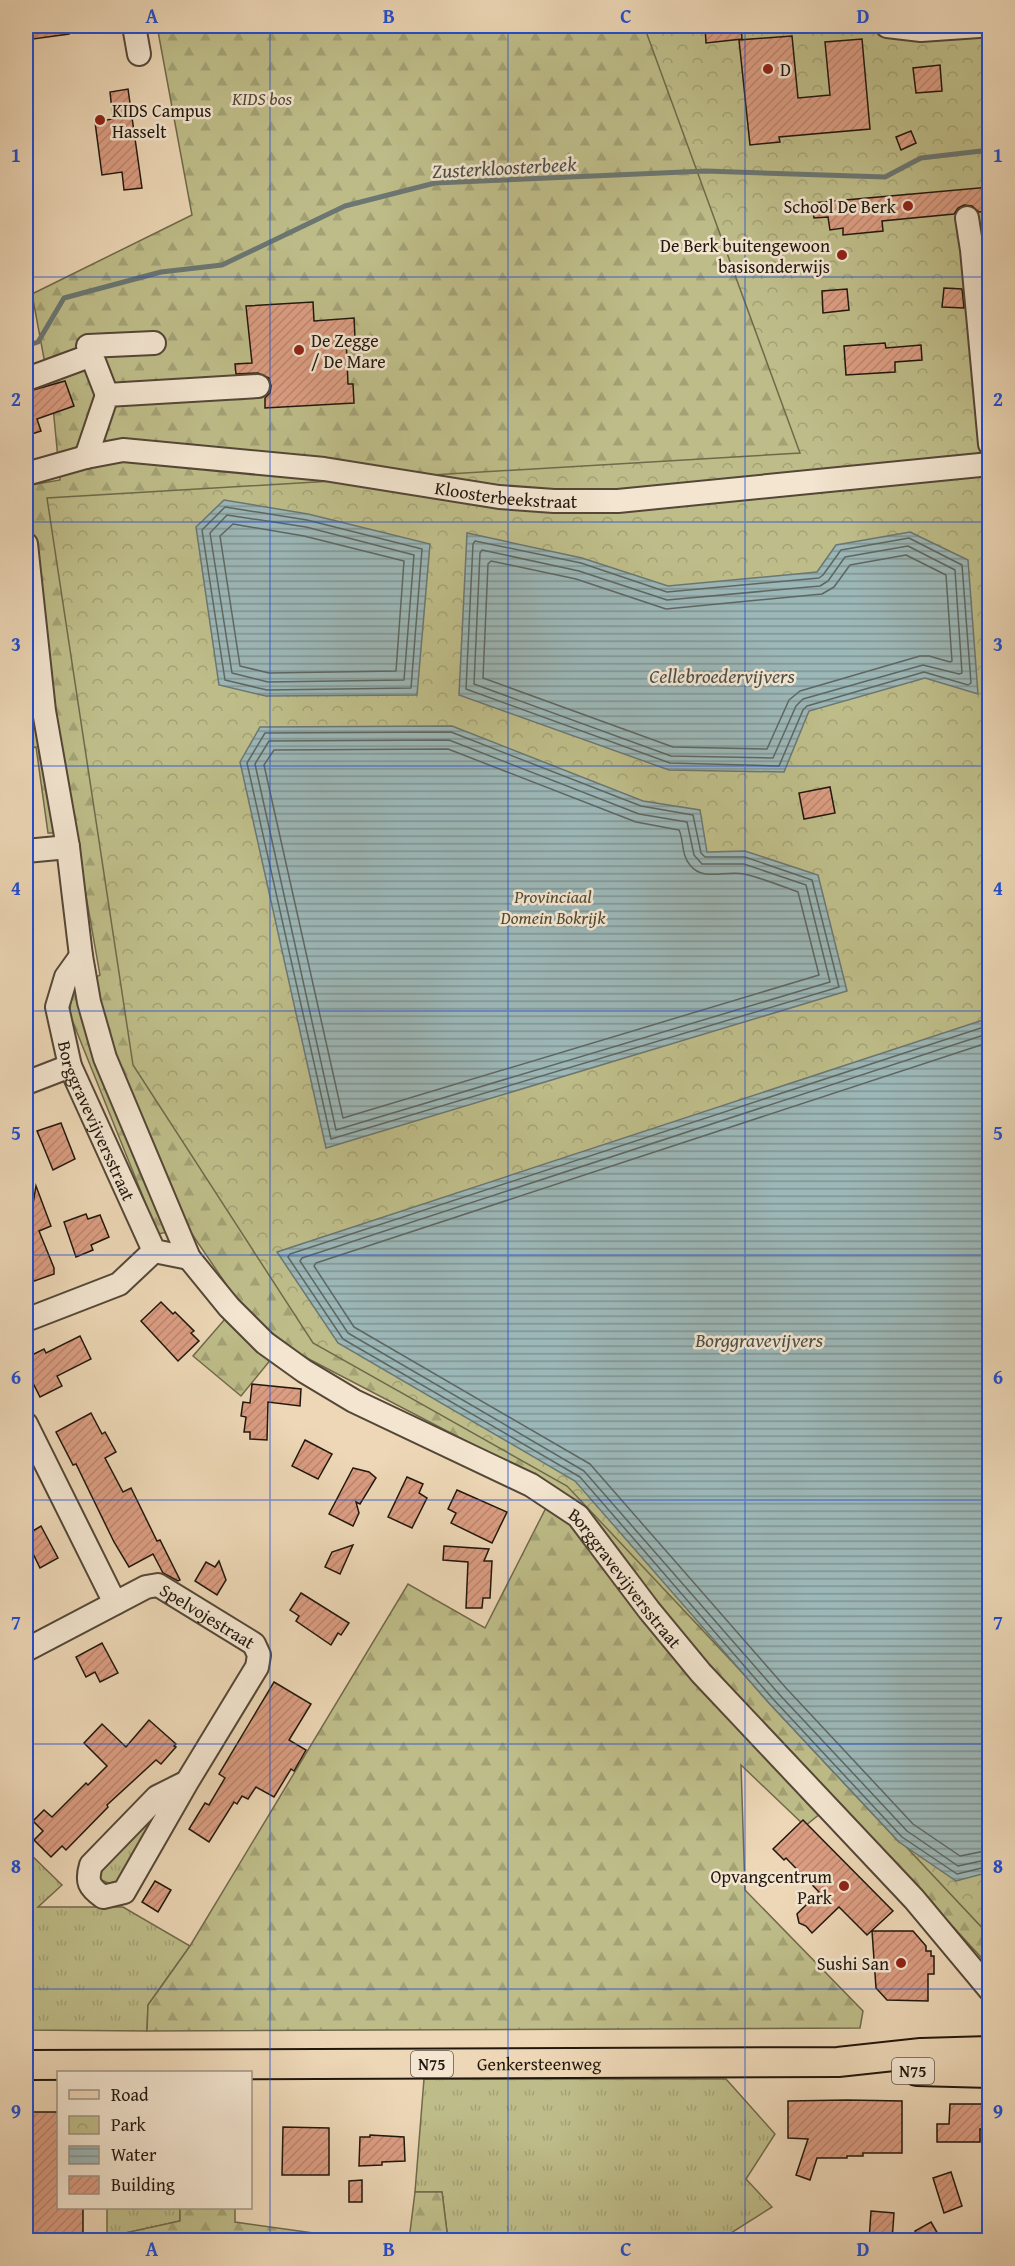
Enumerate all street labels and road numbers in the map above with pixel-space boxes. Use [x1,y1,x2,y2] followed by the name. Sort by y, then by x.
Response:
[433,473,578,515] street label: Kloosterbeekstraat
[51,1038,143,1205] street label: Borggravevijversstraat
[564,1500,689,1654] street label: Borggravevijversstraat
[155,1576,261,1655] street label: Spelvojestraat
[477,2049,601,2077] street label: Genkersteenweg
[411,2051,453,2077] road number: N75
[892,2058,934,2084] road number: N75

